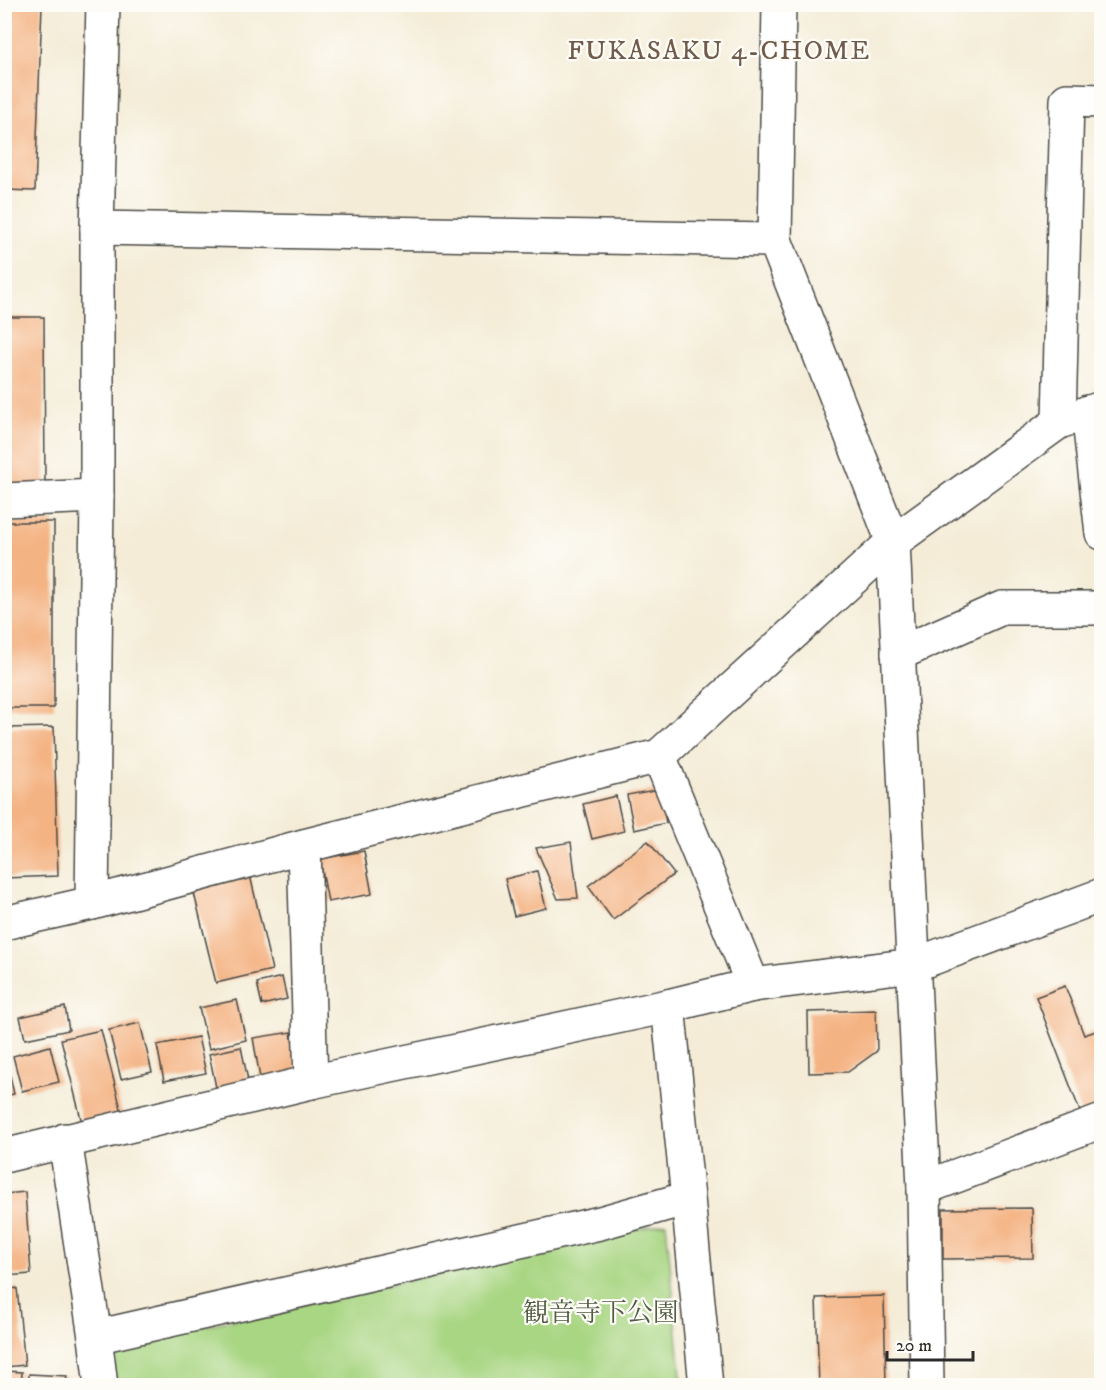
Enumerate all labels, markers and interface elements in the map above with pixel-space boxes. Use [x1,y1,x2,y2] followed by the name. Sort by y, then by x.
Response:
[567,34,871,68] district label: FUKASAKU 4-CHOME
[523,1297,679,1330] park label: 観音寺下公園
[887,1324,972,1362] scale bar
[896,1335,932,1357] text: 20 m

